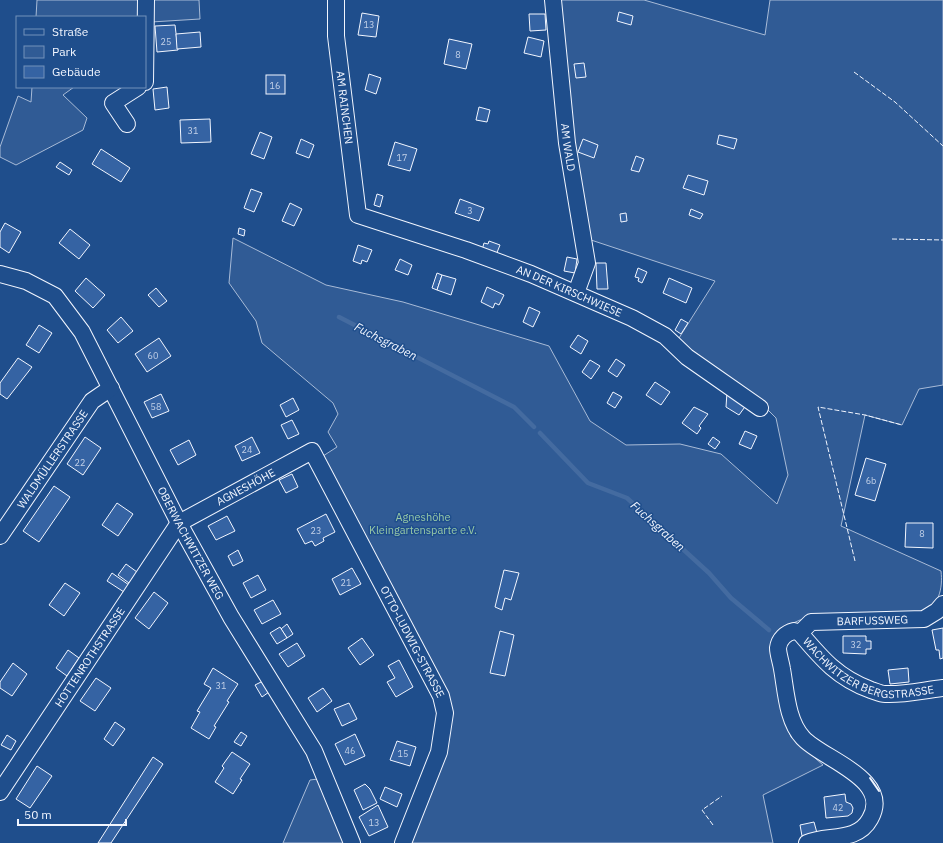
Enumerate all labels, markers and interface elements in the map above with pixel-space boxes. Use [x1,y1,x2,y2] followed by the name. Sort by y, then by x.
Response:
[16,16,146,88] legend
[364,19,374,30] house number: 13
[52,24,89,39] text: Straße
[161,36,171,47] house number: 25
[52,44,77,59] text: Park
[455,49,461,60] house number: 8
[52,64,101,79] text: Gebäude
[333,70,356,145] street label: AM RAINCHEN
[270,80,280,91] house number: 16
[558,123,579,172] street label: AM WALD
[188,125,198,136] house number: 31
[397,152,407,163] house number: 17
[467,205,473,216] house number: 3
[514,262,624,320] street label: AN DER KIRSCHWIESE
[352,319,420,363] water label: Fuchsgraben
[148,350,158,361] house number: 60
[151,401,161,412] house number: 58
[14,407,91,511] street label: WALDMÜLLERSTRASSE
[242,444,252,455] house number: 24
[75,457,85,468] house number: 22
[214,465,278,508] street label: AGNESHÖHE
[866,475,876,486] house number: 6b
[155,484,227,602] street label: OBERWACHWITZER WEG
[628,498,689,555] water label: Fuchsgraben
[369,510,477,537] park label: Agneshöhe Kleingartensparte e.V.
[311,525,321,536] house number: 23
[919,528,925,539] house number: 8
[341,577,351,588] house number: 21
[377,583,448,700] street label: OTTO-LUDWIG-STRASSE
[52,605,128,710] street label: HOTTENROTHSTRASSE
[837,612,908,628] street label: BARFUSSWEG
[800,635,935,701] street label: WACHWITZER BERGSTRASSE
[851,639,861,650] house number: 32
[216,680,226,691] house number: 31
[345,745,355,756] house number: 46
[398,748,408,759] house number: 15
[18,801,126,827] scale bar
[833,802,843,813] house number: 42
[24,807,52,822] text: 50 m
[369,817,379,828] house number: 13

